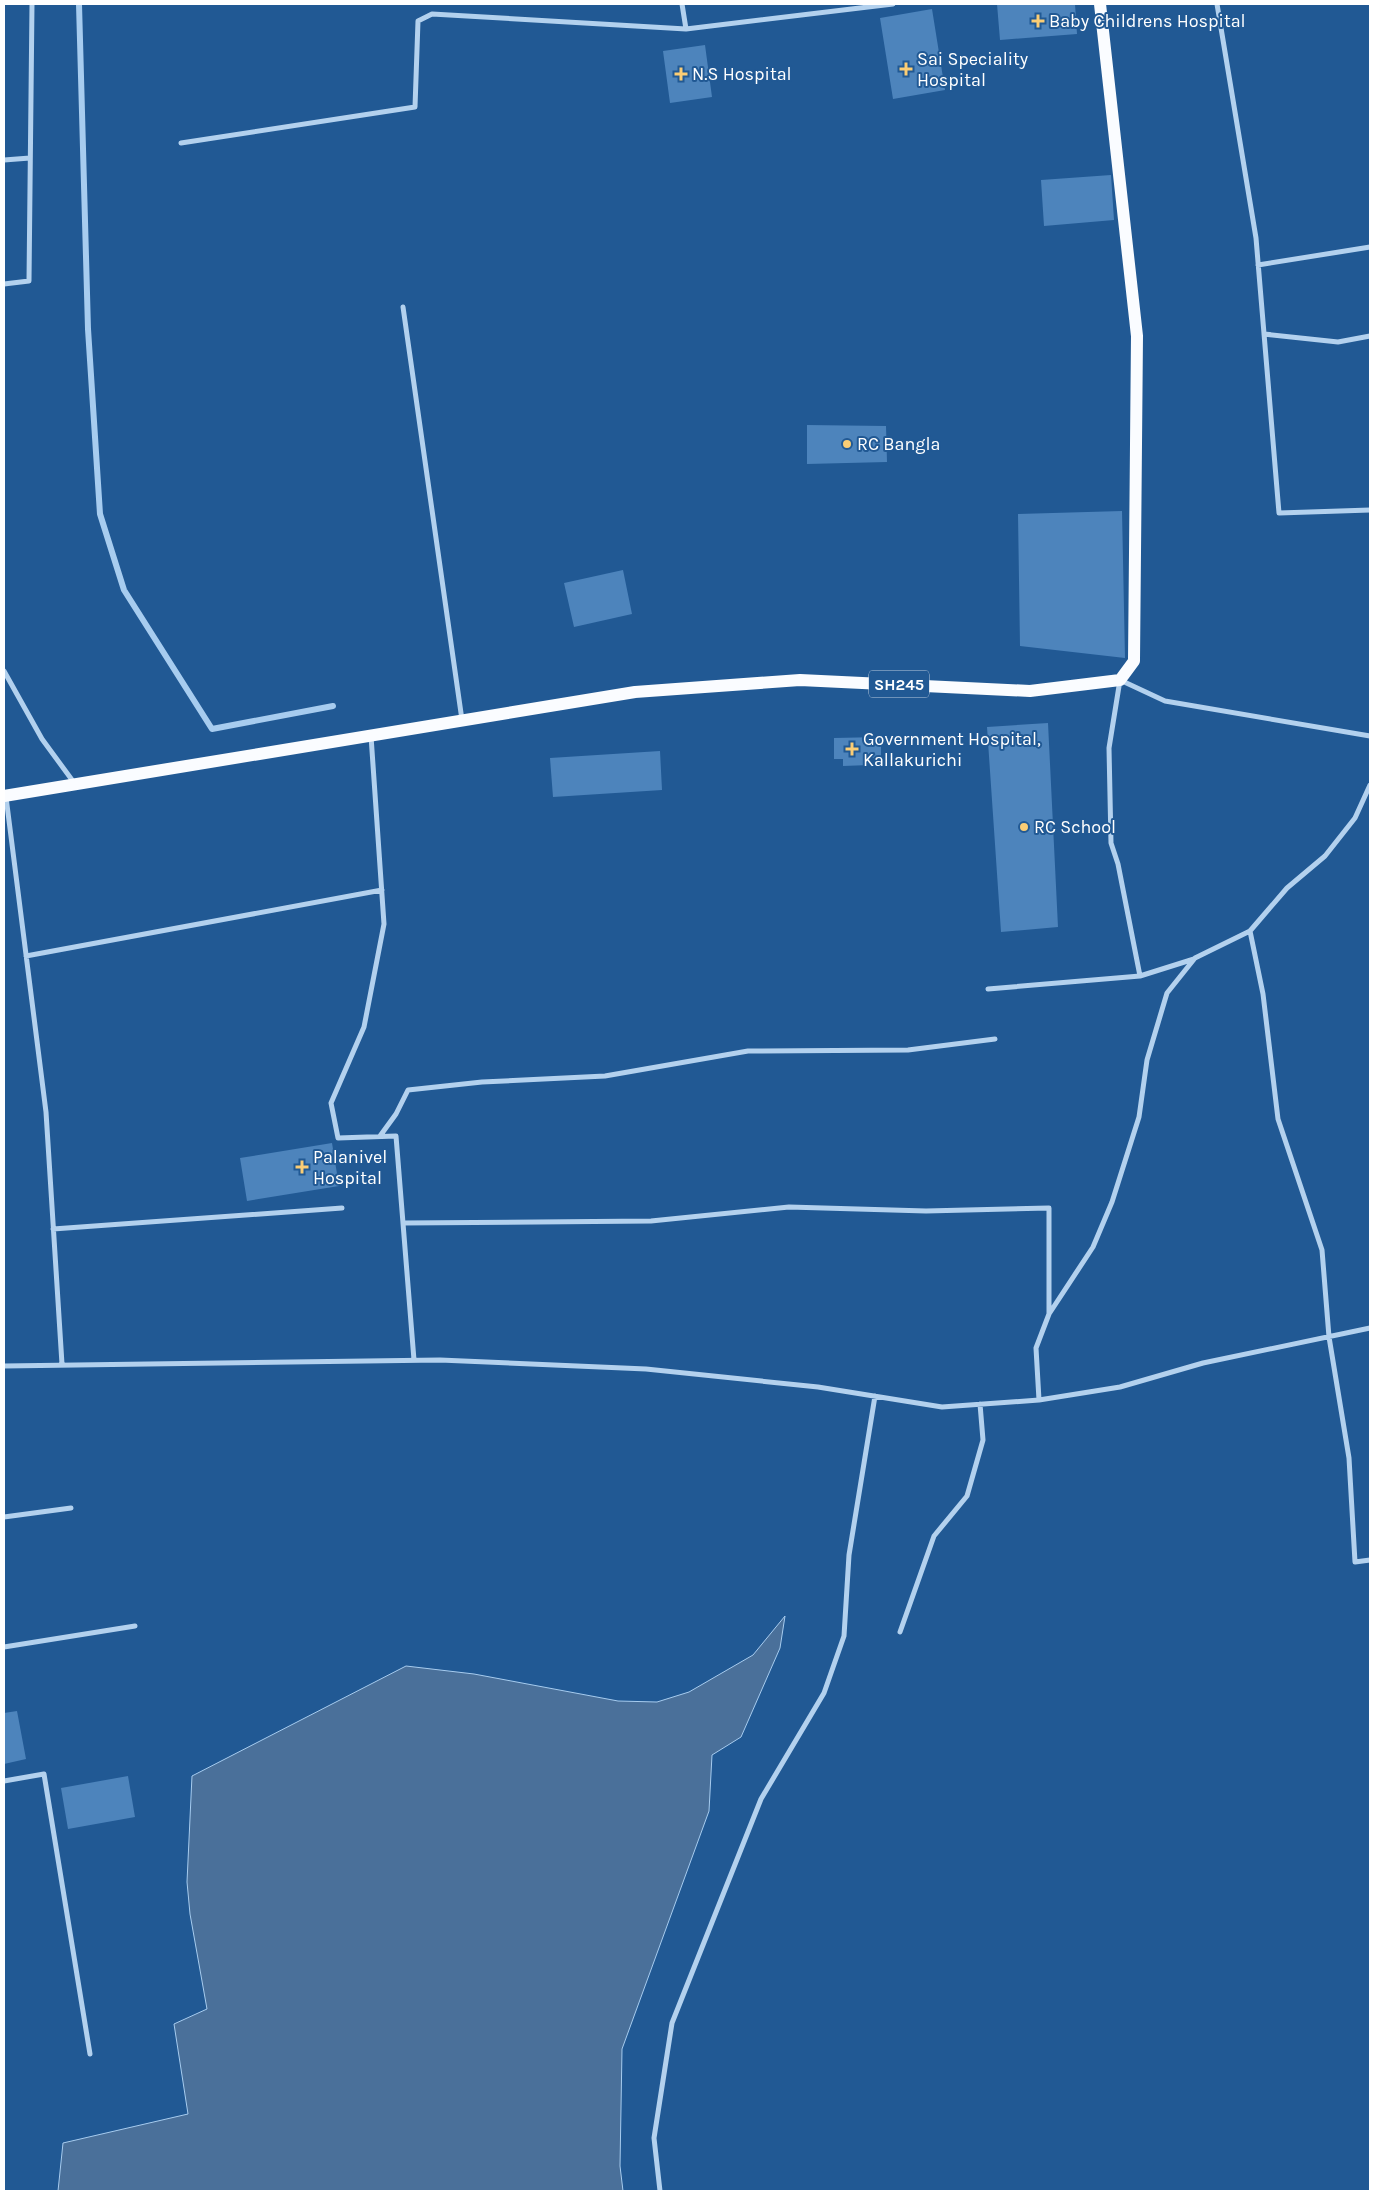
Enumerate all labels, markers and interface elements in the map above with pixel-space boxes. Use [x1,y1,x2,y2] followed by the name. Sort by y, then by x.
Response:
[1049,10,1246,32] place label: Baby Childrens Hospital
[1031,14,1045,28] marker: Baby Childrens Hospital
[917,48,1029,91] place label: Sai Speciality Hospital
[899,62,913,76] marker: Sai Speciality Hospital
[692,63,792,85] place label: N.S Hospital
[674,67,688,81] marker: N.S Hospital
[857,433,940,455] place label: RC Bangla
[841,438,853,450] marker: RC Bangla
[869,671,929,698] road number: SH245
[863,728,1041,771] place label: Government Hospital, Kallakurichi
[845,742,859,756] marker: Government Hospital, Kallakurichi
[1034,816,1116,838] place label: RC School
[1018,821,1030,833] marker: RC School
[313,1146,387,1189] place label: Palanivel Hospital
[295,1160,309,1174] marker: Palanivel Hospital

